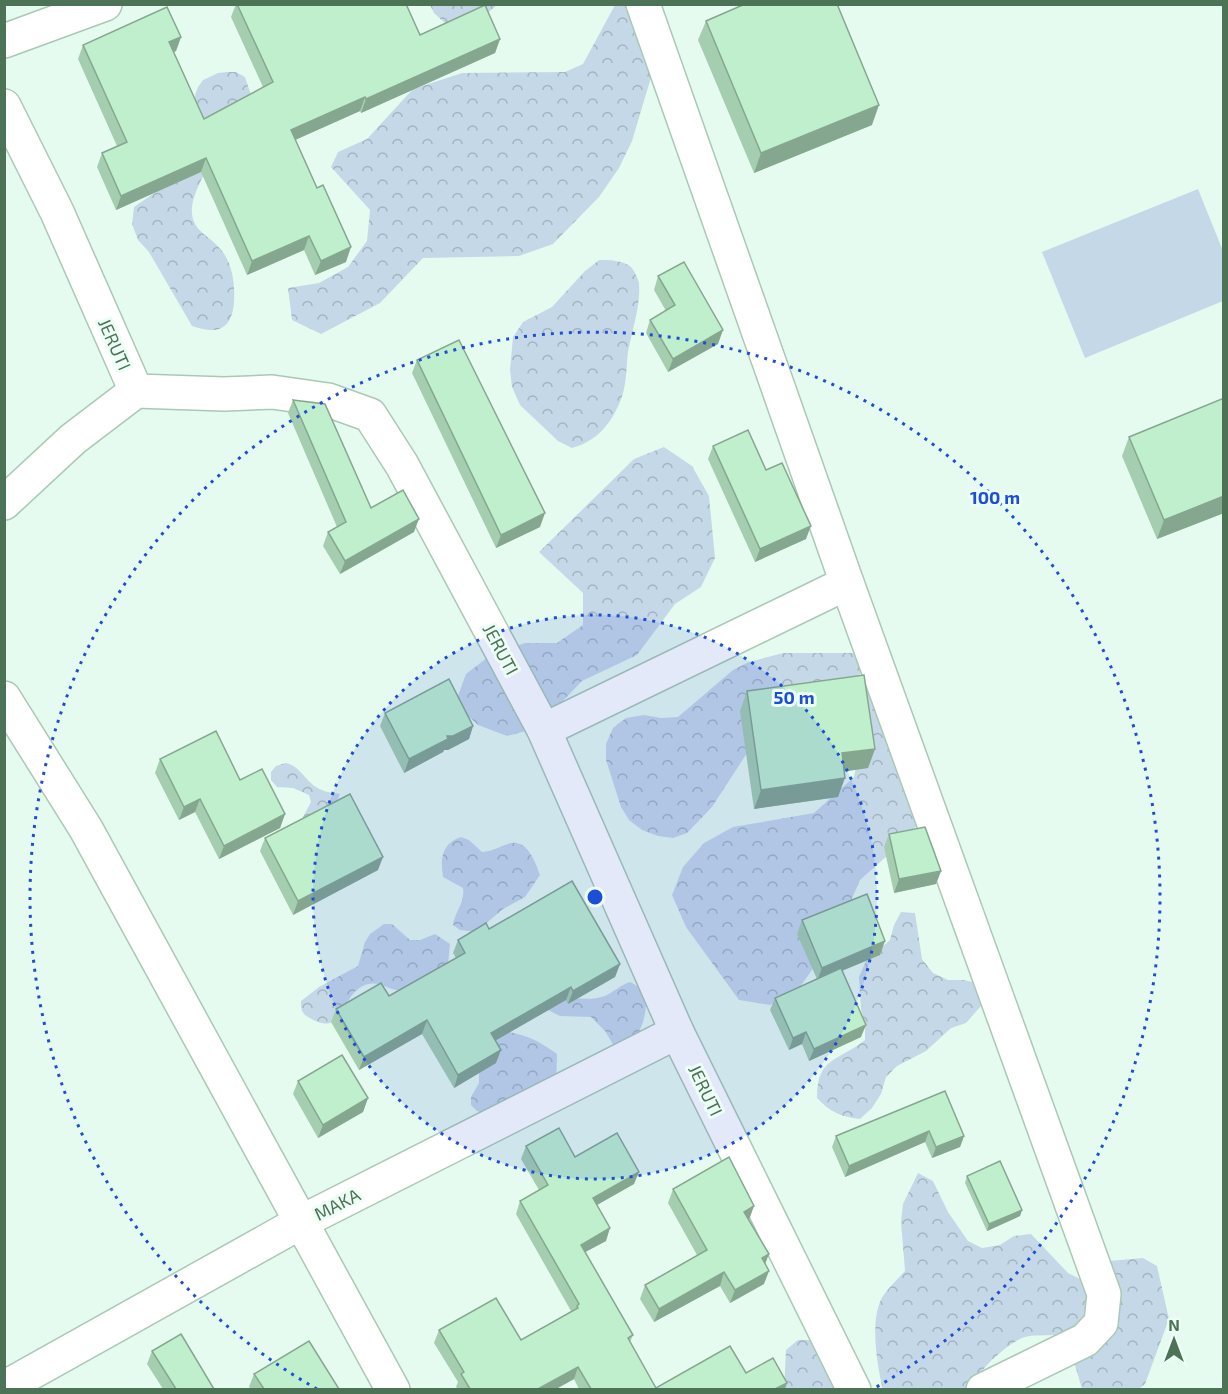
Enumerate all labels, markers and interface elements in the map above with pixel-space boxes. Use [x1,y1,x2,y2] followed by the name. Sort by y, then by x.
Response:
[94,315,136,373] street label: JERUTI
[970,486,1020,508] text: 100 m
[478,620,524,678] street label: JERUTI
[773,686,815,708] text: 50 m
[585,887,605,907] centre of rings
[684,1061,728,1119] street label: JERUTI
[310,1183,364,1225] street label: MAKA
[1144,1310,1204,1370] north arrow
[1168,1315,1180,1334] text: N

